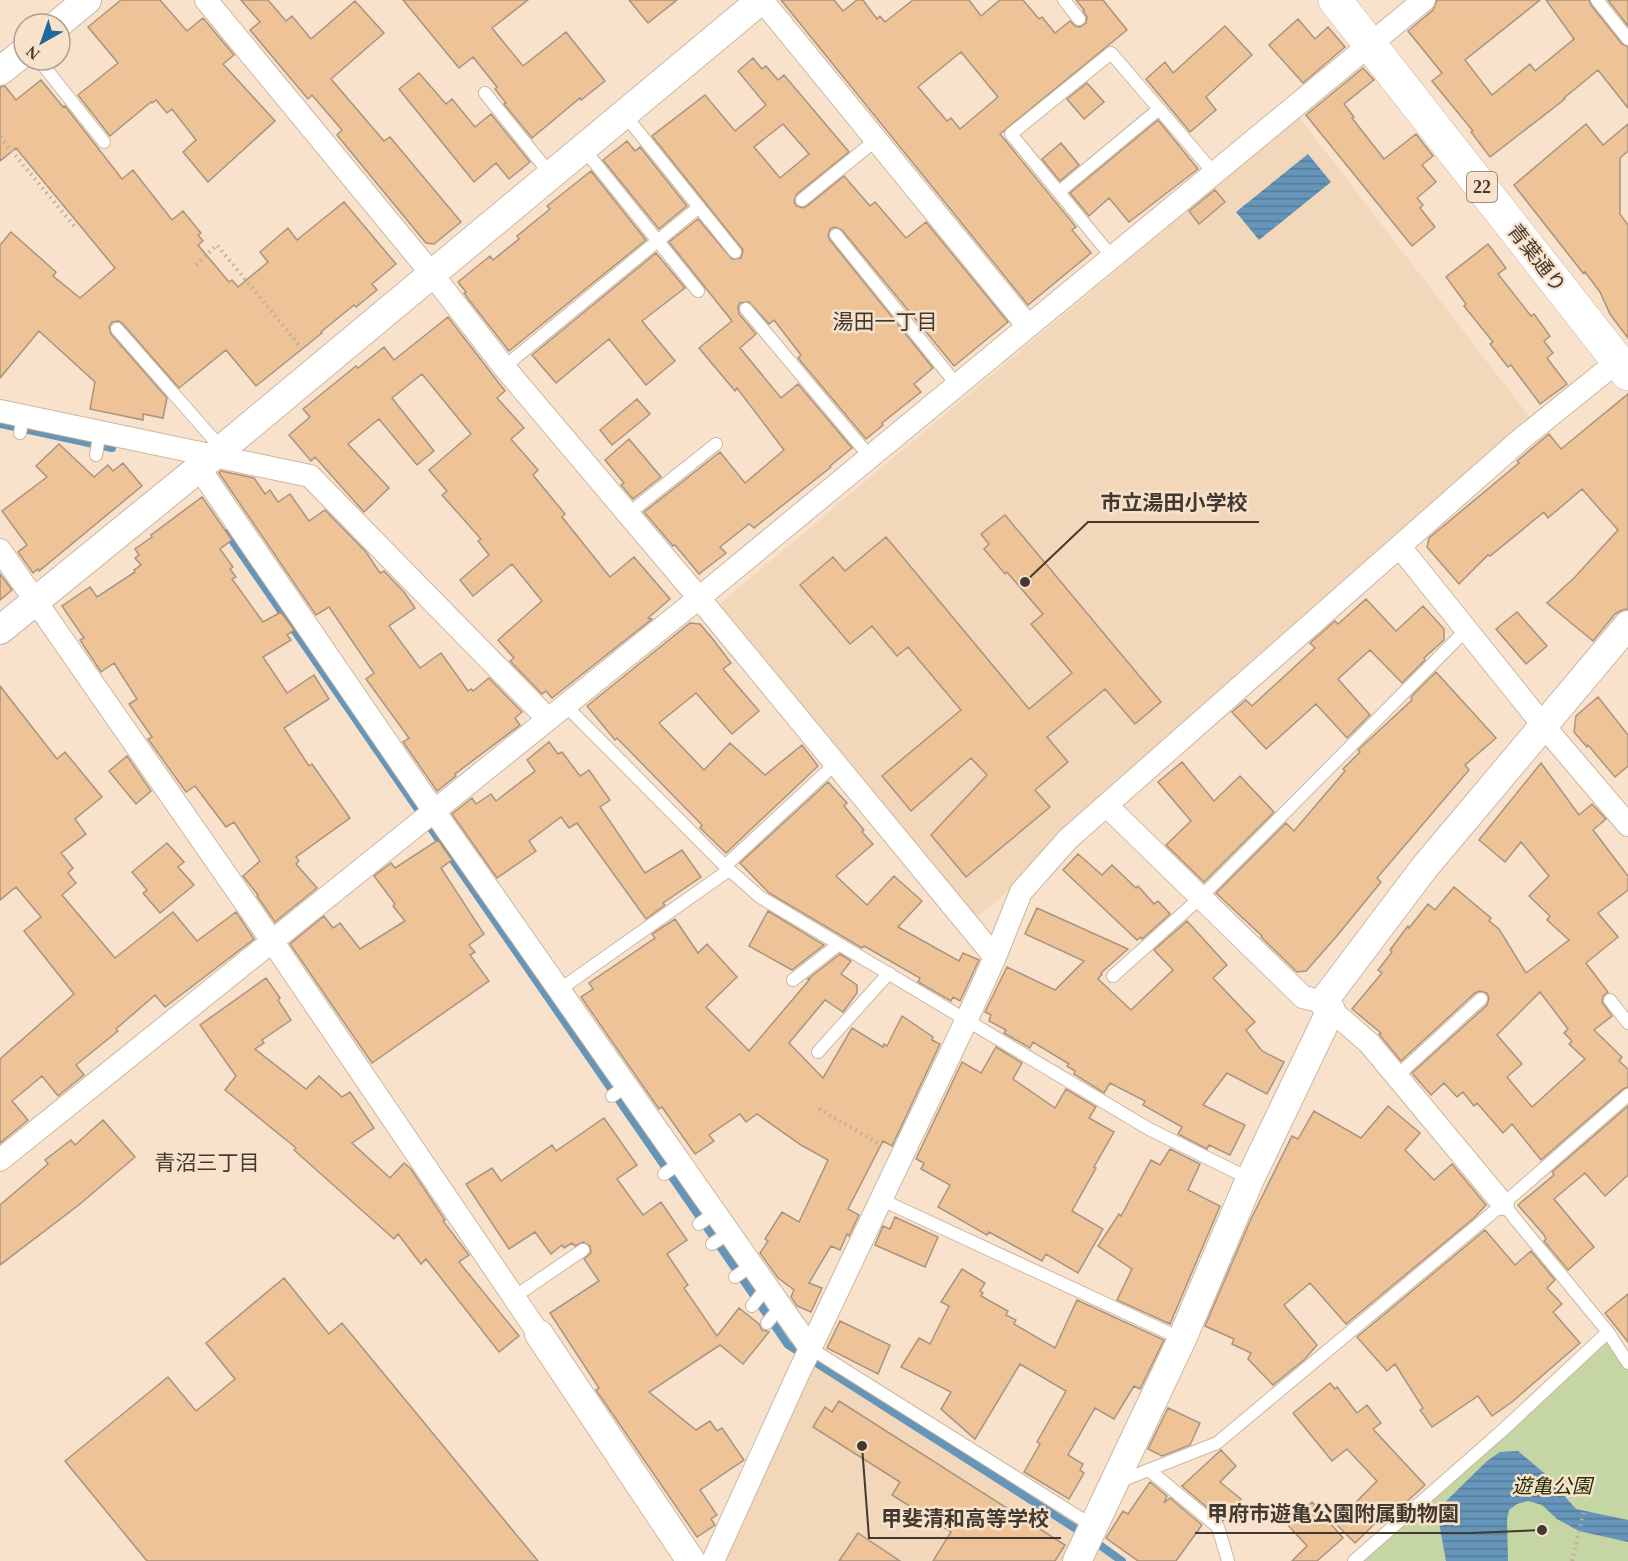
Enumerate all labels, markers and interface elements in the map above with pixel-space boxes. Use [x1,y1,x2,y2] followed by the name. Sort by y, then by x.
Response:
[12,12,72,72] north arrow
[22,43,43,63] text: N
[1467,172,1497,202] road number: 22
[1504,220,1570,296] street label: 青葉通り
[833,310,938,334] district label: 湯田一丁目
[1088,483,1259,522] callout: 市立湯田小学校
[1101,491,1248,515] text: 市立湯田小学校
[155,1151,260,1175] district label: 青沼三丁目
[1512,1475,1595,1497] park label: 遊亀公園
[1195,1494,1471,1533] callout: 甲府市遊亀公園附属動物園
[869,1499,1061,1538] callout: 甲斐清和高等学校
[1207,1502,1459,1526] text: 甲府市遊亀公園附属動物園
[881,1507,1049,1531] text: 甲斐清和高等学校

